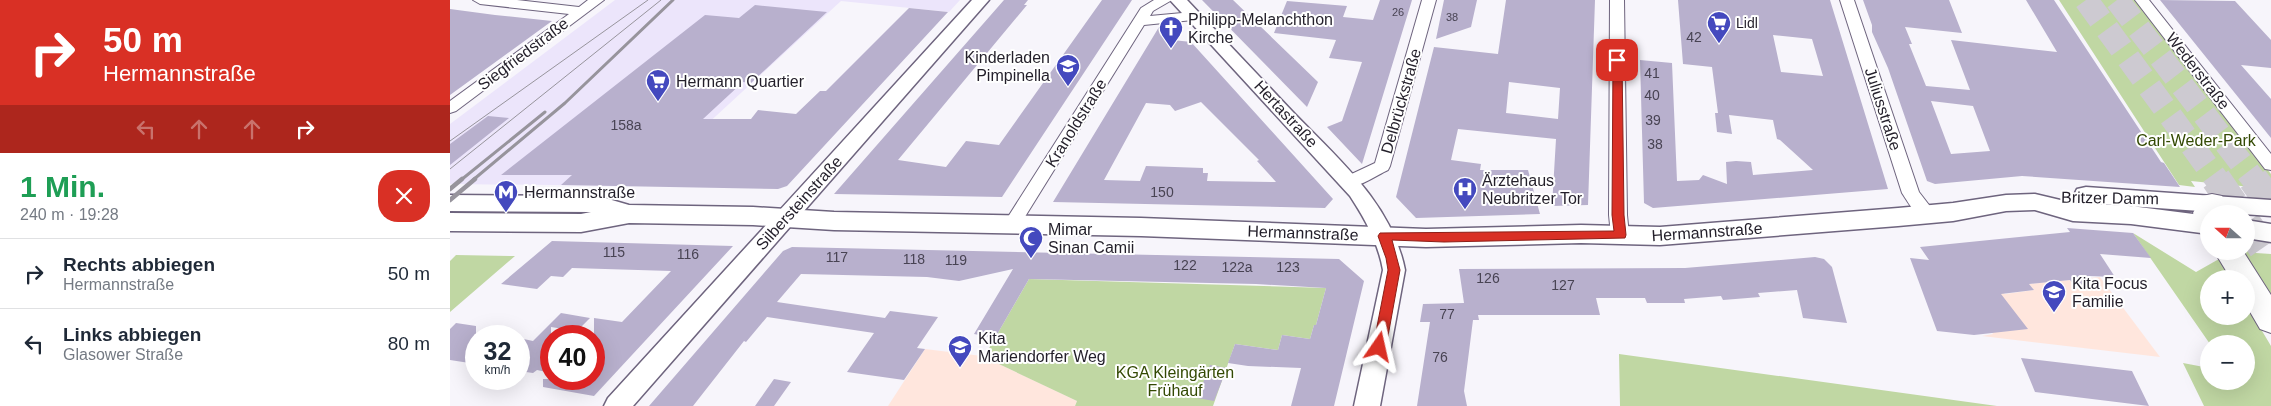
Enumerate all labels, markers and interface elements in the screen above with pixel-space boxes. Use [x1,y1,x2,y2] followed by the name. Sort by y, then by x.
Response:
[1392,6,1404,18] house number: 26
[1706,10,1732,44] supermarket icon: Lidl
[1188,11,1333,46] place label: Philipp-Melanchthon Kirche
[1446,11,1458,23] house number: 38
[475,15,572,93] street label: Siegfriedstraße
[1158,15,1184,49] church icon: Philipp-Melanchthon Kirche
[1736,15,1758,31] place label: Lidl
[20,20,85,85] icon: right
[103,20,183,59] text: 50 m
[1686,29,1702,45] house number: 42
[2163,29,2233,113] street label: Wederstraße
[1596,39,1638,81] pin
[1378,46,1424,155] street label: Delbrückstraße
[1603,46,1631,74] icon: arrive
[965,49,1050,84] place label: Kinderladen Pimpinella
[1055,53,1081,87] school or university icon: Kinderladen Pimpinella
[103,61,256,86] text: Hermannstraße
[1644,65,1660,81] house number: 41
[1862,65,1904,153] street label: Juliusstraße
[645,68,671,102] supermarket icon: Hermann Quartier
[676,73,805,90] place label: Hermann Quartier
[1042,76,1110,170] street label: Kranoldstraße
[1251,77,1321,151] street label: Hertastraße
[1644,87,1660,103] house number: 40
[1645,112,1661,128] house number: 39
[132,115,160,143] icon: left
[185,115,213,143] icon: ahead
[238,115,266,143] icon: ahead
[291,115,319,143] icon: right
[610,117,642,133] house number: 158a
[2136,132,2257,149] park label: Carl-Weder-Park
[1647,136,1663,152] house number: 38
[753,153,846,253] street label: Silbersteinstraße
[20,170,105,203] text: 1 Min.
[378,170,430,222] button: close
[1482,172,1583,207] place label: Ärztehaus Neubritzer Tor
[1452,176,1478,210] hospital icon: Ärztehaus Neubritzer Tor
[493,179,519,213] metro station icon: Hermannstraße
[524,184,635,201] place label: Hermannstraße
[1150,184,1174,200] house number: 150
[2061,189,2159,207] street label: Britzer Damm
[2200,205,2255,260] north arrow
[2200,205,2255,390] map controls
[20,206,119,223] text: 240 m · 19:28
[1651,220,1763,244] street label: Hermannstraße
[1048,221,1134,256] place label: Mimar Sinan Camii
[1247,223,1359,243] street label: Hermannstraße
[1018,225,1044,259] mosque icon: Mimar Sinan Camii
[603,244,625,260] house number: 115
[677,246,699,262] house number: 116
[826,249,848,265] house number: 117
[903,251,925,267] house number: 118
[945,252,967,268] house number: 119
[63,254,215,275] text: Rechts abbiegen
[1173,257,1197,273] house number: 122
[1221,259,1253,275] house number: 122a
[1276,259,1300,275] house number: 123
[20,260,48,288] icon: right
[388,263,430,284] text: 50 m
[1476,270,1500,286] house number: 126
[2200,270,2255,325] button: +
[2072,275,2148,310] place label: Kita Focus Familie
[63,276,174,293] text: Hermannstraße
[1551,277,1575,293] house number: 127
[2041,279,2067,313] school or university icon: Kita Focus Familie
[1439,306,1455,322] house number: 77
[1352,320,1404,372] position arrow
[63,324,201,345] text: Links abbiegen
[540,325,605,390] speed limit sign: 40
[20,330,48,358] icon: left
[978,330,1106,365] place label: Kita Mariendorfer Weg
[388,333,430,354] text: 80 m
[947,334,973,368] school or university icon: Kita Mariendorfer Weg
[2200,335,2255,390] button: −
[484,337,511,365] text: 32
[63,346,183,363] text: Glasower Straße
[1432,349,1448,365] house number: 76
[484,363,511,377] text: km/h
[1116,364,1234,399] park label: KGA Kleingärten Frühauf

